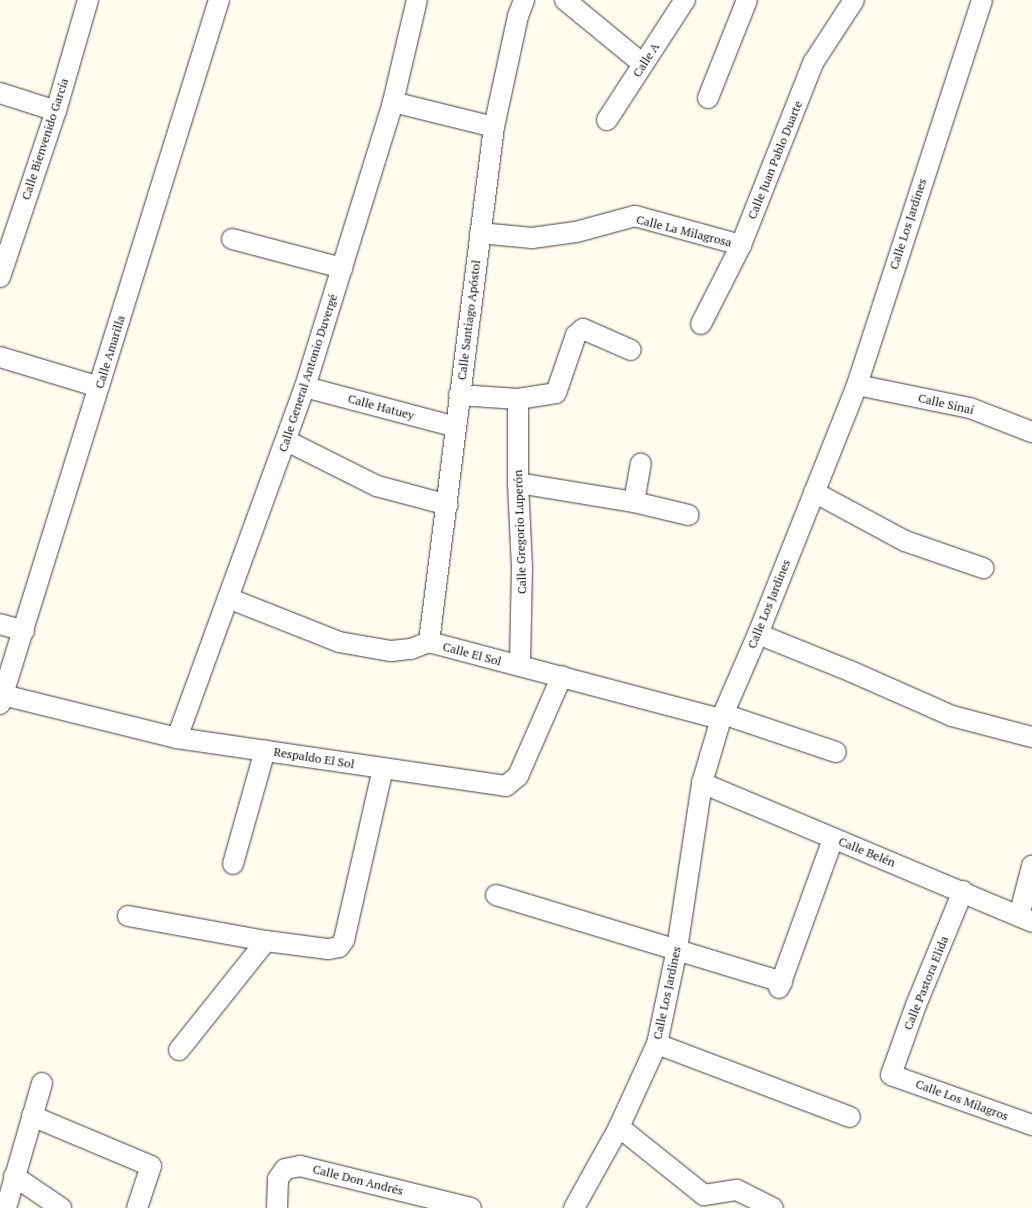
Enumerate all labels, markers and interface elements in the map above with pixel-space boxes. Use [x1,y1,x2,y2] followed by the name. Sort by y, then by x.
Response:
[630,40,662,80] street label: Calle A
[19,76,71,202] street label: Calle Bienvenido García
[745,99,805,221] street label: Calle Juan Pablo Duarte
[887,177,929,271] street label: Calle Los Jardines
[635,212,733,250] street label: Calle La Milagrosa
[454,259,484,381] street label: Calle Santiago Apóstol
[276,292,340,454] street label: Calle General Antonio Duvergé
[92,314,128,390] street label: Calle Amarilla
[346,391,416,423] street label: Calle Hatuey
[917,391,975,417] street label: Calle Sinaí
[511,470,529,594] street label: Calle Gregorio Luperón
[745,557,793,651] street label: Calle Los Jardines
[441,639,503,669] street label: Calle El Sol
[273,745,355,771] street label: Respaldo El Sol
[836,834,898,870] street label: Calle Belén
[901,934,951,1032] street label: Calle Pastora Elida
[650,945,684,1041] street label: Calle Los Jardines
[914,1077,1010,1123] street label: Calle Los Milagros
[311,1162,405,1198] street label: Calle Don Andrés

